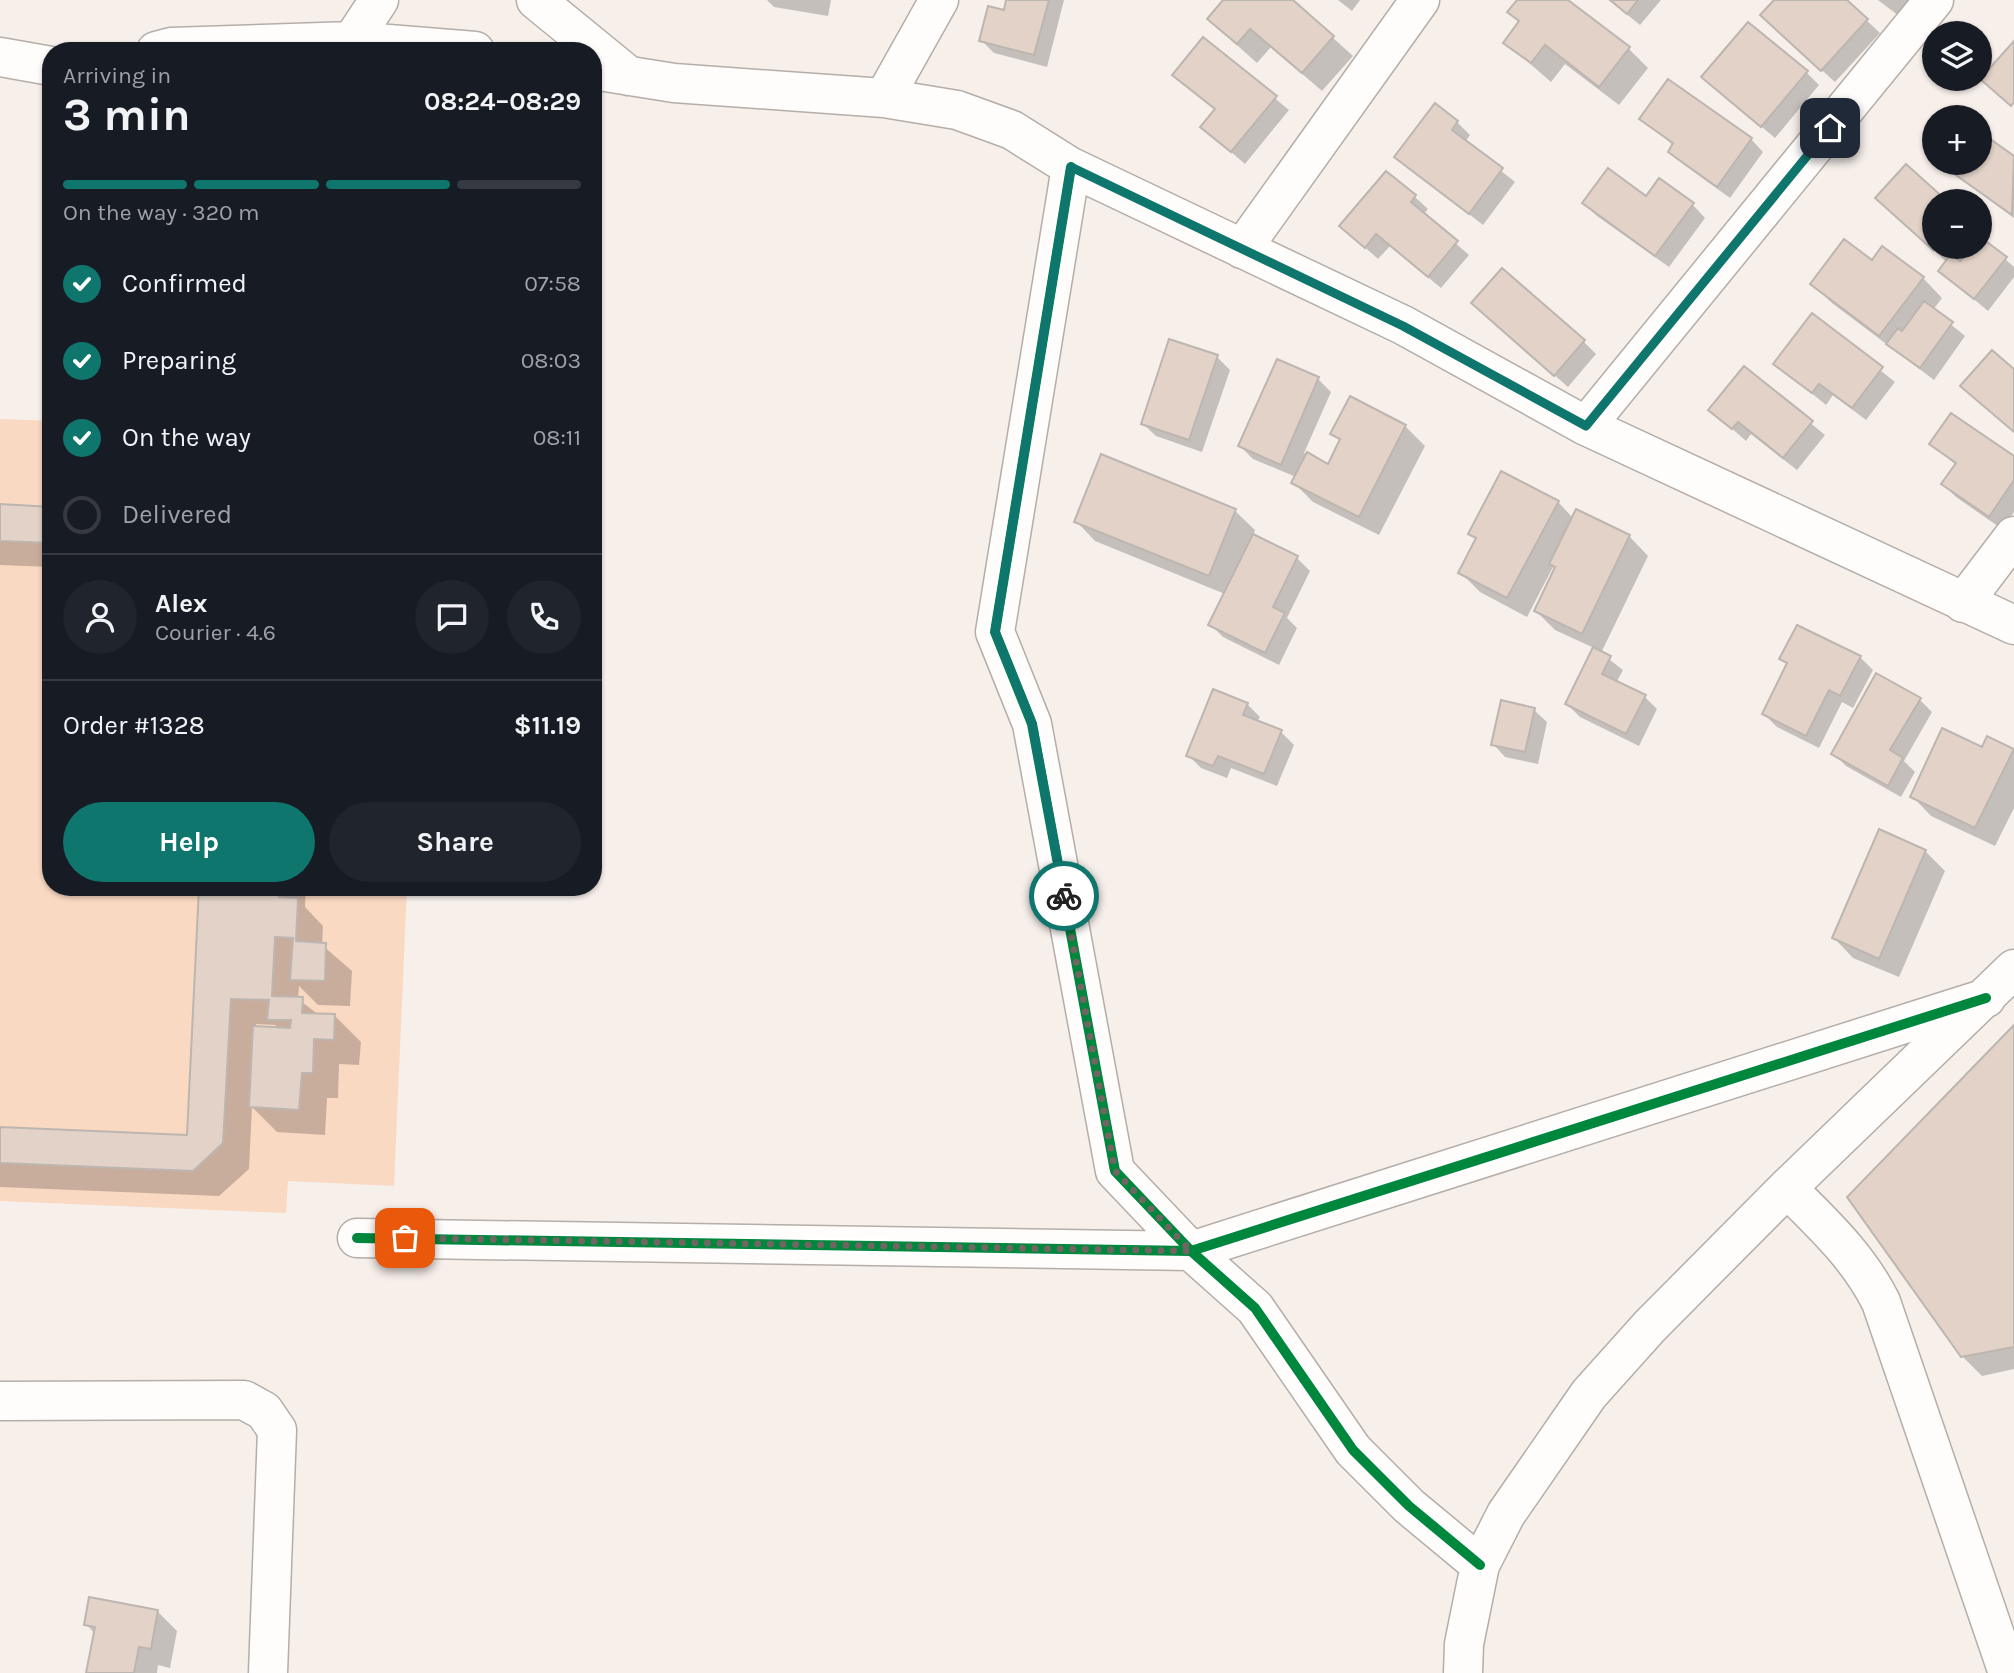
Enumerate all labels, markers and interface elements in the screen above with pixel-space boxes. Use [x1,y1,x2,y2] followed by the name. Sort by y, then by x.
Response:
[1922,21,1992,259] map controls
[1922,21,1992,91] button: layers
[63,62,171,89] text: Arriving in
[424,86,581,117] text: 08:24–08:29
[63,88,191,142] text: 3 min
[1800,98,1860,158] pin
[1922,105,1992,175] button: +
[1811,109,1849,147] icon: home
[1922,189,1992,259] button: −
[63,199,260,226] text: On the way · 320 m
[63,265,101,303] icon: check
[122,268,247,299] text: Confirmed
[524,270,581,297] text: 07:58
[63,342,101,380] icon: check
[122,345,236,376] text: Preparing
[521,347,581,374] text: 08:03
[63,419,101,457] icon: check
[122,422,251,453] text: On the way
[533,424,581,451] text: 08:11
[122,499,232,530] text: Delivered
[63,580,137,654] button: person
[415,580,489,654] button: chat
[507,580,581,654] button: phone
[155,588,207,619] text: Alex
[155,619,276,646] text: Courier · 4.6
[63,710,205,741] text: Order #1328
[514,710,581,741] text: $11.19
[63,802,315,882] button: Help
[329,802,581,882] button: Share
[1029,861,1099,931] courier
[1045,877,1083,915] icon: bike
[375,1208,435,1268] pin
[386,1219,424,1257] icon: bag

